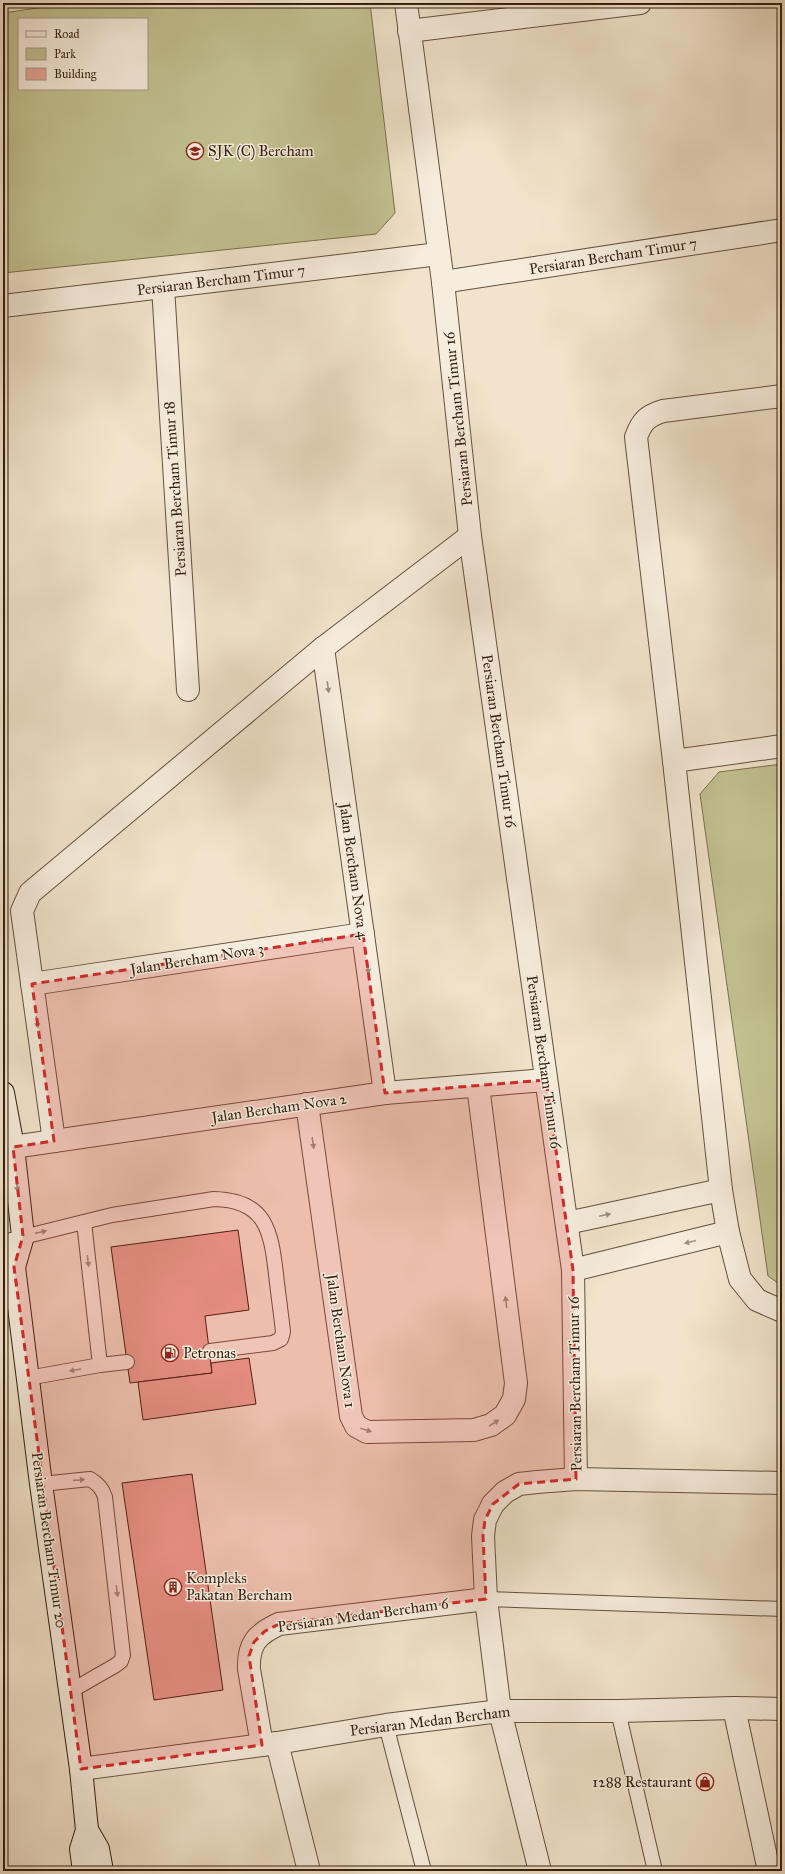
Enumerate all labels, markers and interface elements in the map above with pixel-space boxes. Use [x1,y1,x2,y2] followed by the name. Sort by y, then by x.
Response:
[18,18,148,90] legend
[54,27,80,41] text: Road
[54,47,76,61] text: Park
[54,67,97,82] text: Building
[185,141,205,161] school or university icon: SJK (C) Bercham
[208,142,314,161] place label: SJK (C) Bercham
[528,234,698,278] street label: Persiaran Bercham Timur 7
[136,261,306,299] street label: Persiaran Bercham Timur 7
[440,330,476,507] street label: Persiaran Bercham Timur 16
[160,401,190,577] street label: Persiaran Bercham Timur 18
[478,653,520,830] street label: Persiaran Bercham Timur 16
[325,681,331,693] one-way arrow
[334,800,373,941] street label: Jalan Bercham Nova 4
[318,937,330,943] one-way arrow
[127,940,265,980] street label: Jalan Bercham Nova 3
[365,962,371,974] one-way arrow
[107,969,119,975] one-way arrow
[523,974,565,1151] street label: Persiaran Bercham Timur 16
[34,1016,40,1028] one-way arrow
[208,1090,349,1128] street label: Jalan Bercham Nova 2
[310,1137,316,1149] one-way arrow
[14,1180,21,1192] one-way arrow
[599,1211,611,1217] one-way arrow
[35,1229,47,1235] one-way arrow
[684,1239,696,1245] one-way arrow
[85,1255,92,1267] one-way arrow
[321,1271,359,1409] street label: Jalan Bercham Nova 1
[564,1295,586,1472] street label: Persiaran Bercham Timur 16
[503,1296,509,1308] one-way arrow
[160,1343,180,1363] fuel station icon: Petronas
[183,1344,236,1362] place label: Petronas
[69,1367,81,1373] one-way arrow
[488,1419,500,1426] one-way arrow
[360,1427,372,1433] one-way arrow
[28,1451,70,1629] street label: Persiaran Bercham Timur 20
[73,1476,85,1483] one-way arrow
[186,1569,293,1604] place label: Kompleks Pakatan Bercham
[163,1577,183,1597] building icon: Kompleks Pakatan Bercham
[114,1585,120,1597] one-way arrow
[276,1594,451,1636] street label: Persiaran Medan Bercham 6
[349,1702,512,1740] street label: Persiaran Medan Bercham
[695,1772,715,1792] shop icon: 1288 Restaurant
[592,1773,693,1791] place label: 1288 Restaurant

